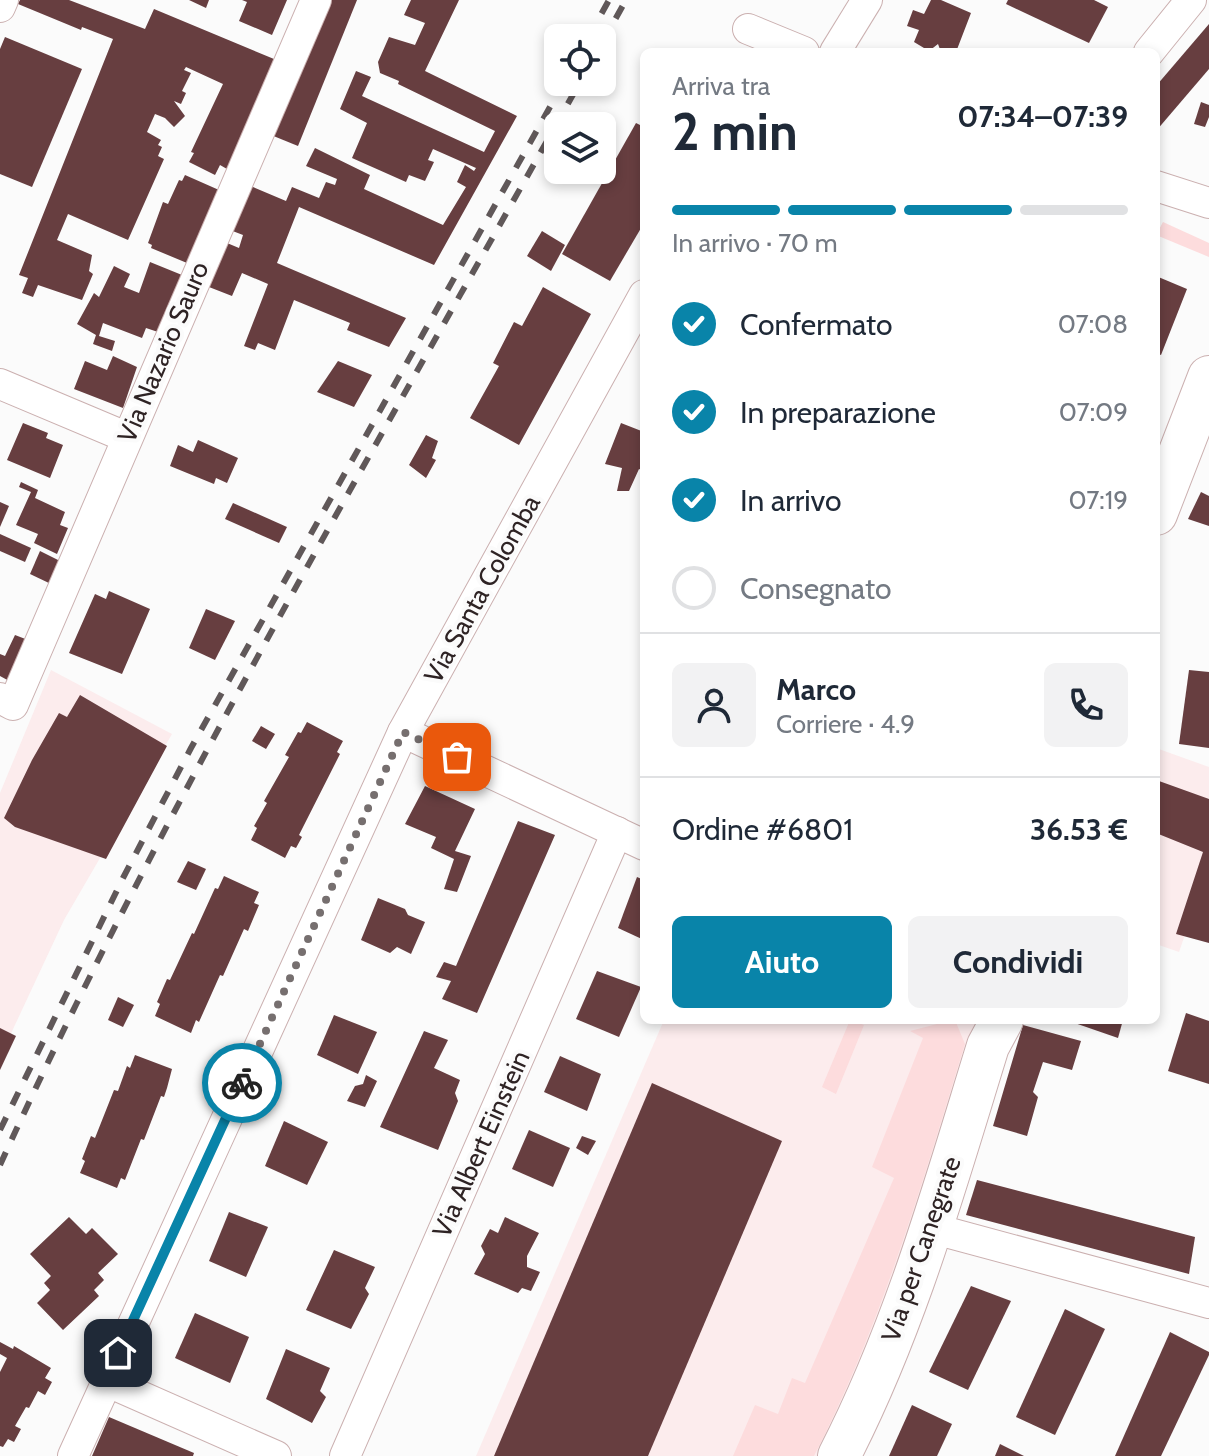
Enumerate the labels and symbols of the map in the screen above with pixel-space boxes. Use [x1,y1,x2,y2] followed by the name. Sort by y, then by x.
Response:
[110,257,216,447] street label: Via Nazario Sauro
[417,489,547,689] street label: Via Santa Colomba
[423,723,491,791] pin
[202,1043,282,1123] courier
[425,1046,537,1242] street label: Via Albert Einstein
[874,1152,968,1346] street label: Via per Canegrate
[84,1319,152,1387] pin

